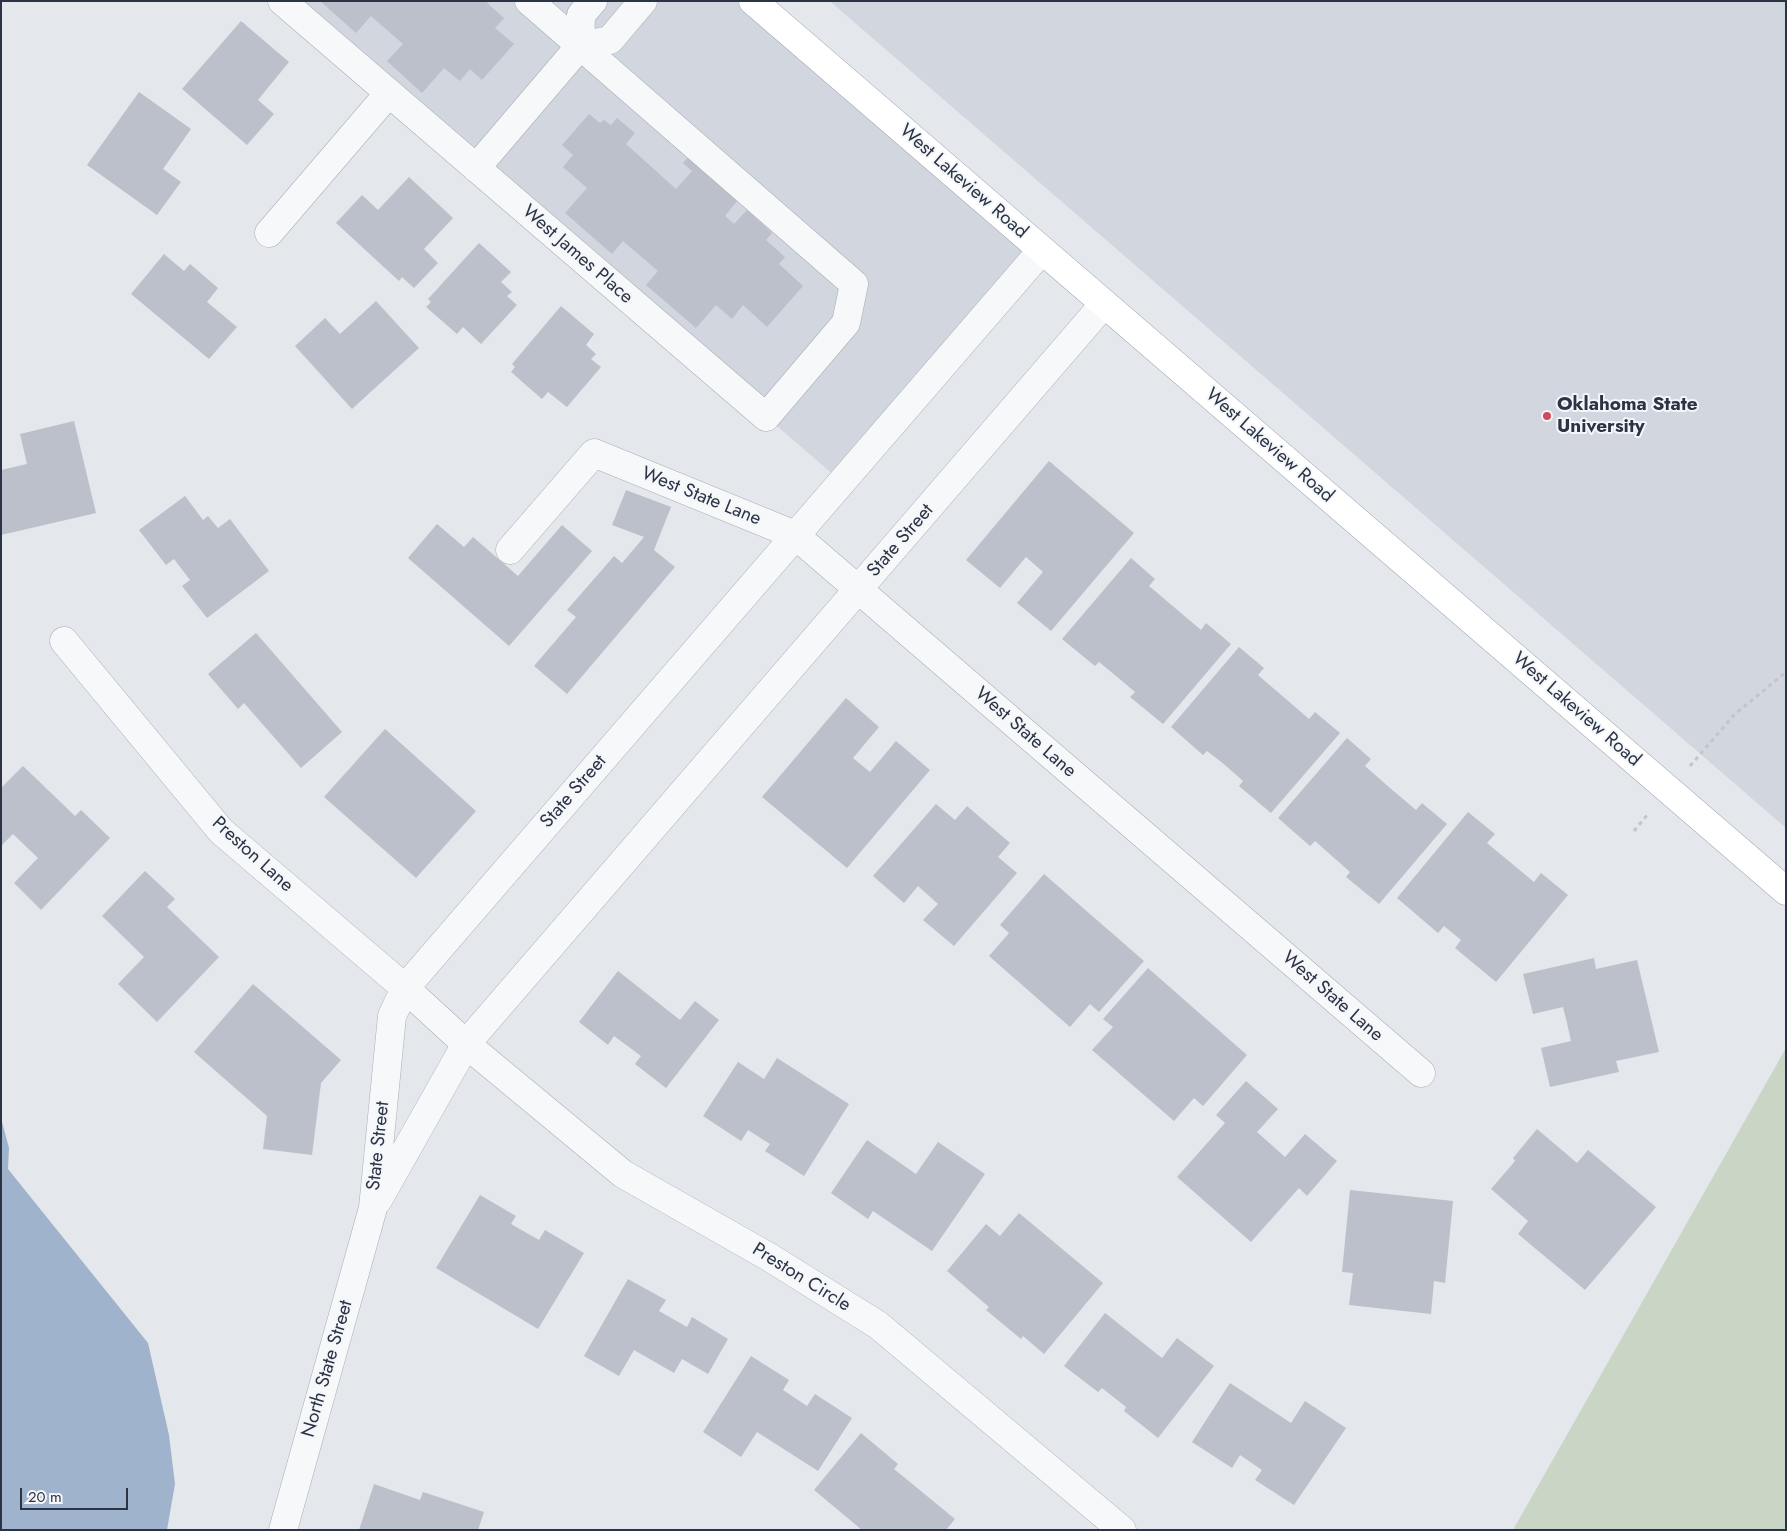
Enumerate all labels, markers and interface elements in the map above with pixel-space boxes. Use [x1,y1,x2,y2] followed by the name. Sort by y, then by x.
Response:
[894,120,1032,244] street label: West Lakeview Road
[517,201,637,309] street label: West James Place
[1200,384,1338,508] street label: West Lakeview Road
[1557,394,1698,438] place label: Oklahoma State University
[1541,410,1553,422] marker: Oklahoma State University
[638,463,764,531] street label: West State Lane
[863,500,939,582] street label: State Street
[1507,648,1645,772] street label: West Lakeview Road
[970,683,1080,783] street label: West State Lane
[536,751,612,833] street label: State Street
[207,812,297,898] street label: Preston Lane
[1277,947,1387,1047] street label: West State Lane
[363,1100,395,1192] street label: State Street
[748,1239,854,1317] street label: Preston Circle
[298,1298,358,1440] street label: North State Street
[22,1478,130,1510] scale bar
[28,1486,62,1508] text: 20 m

